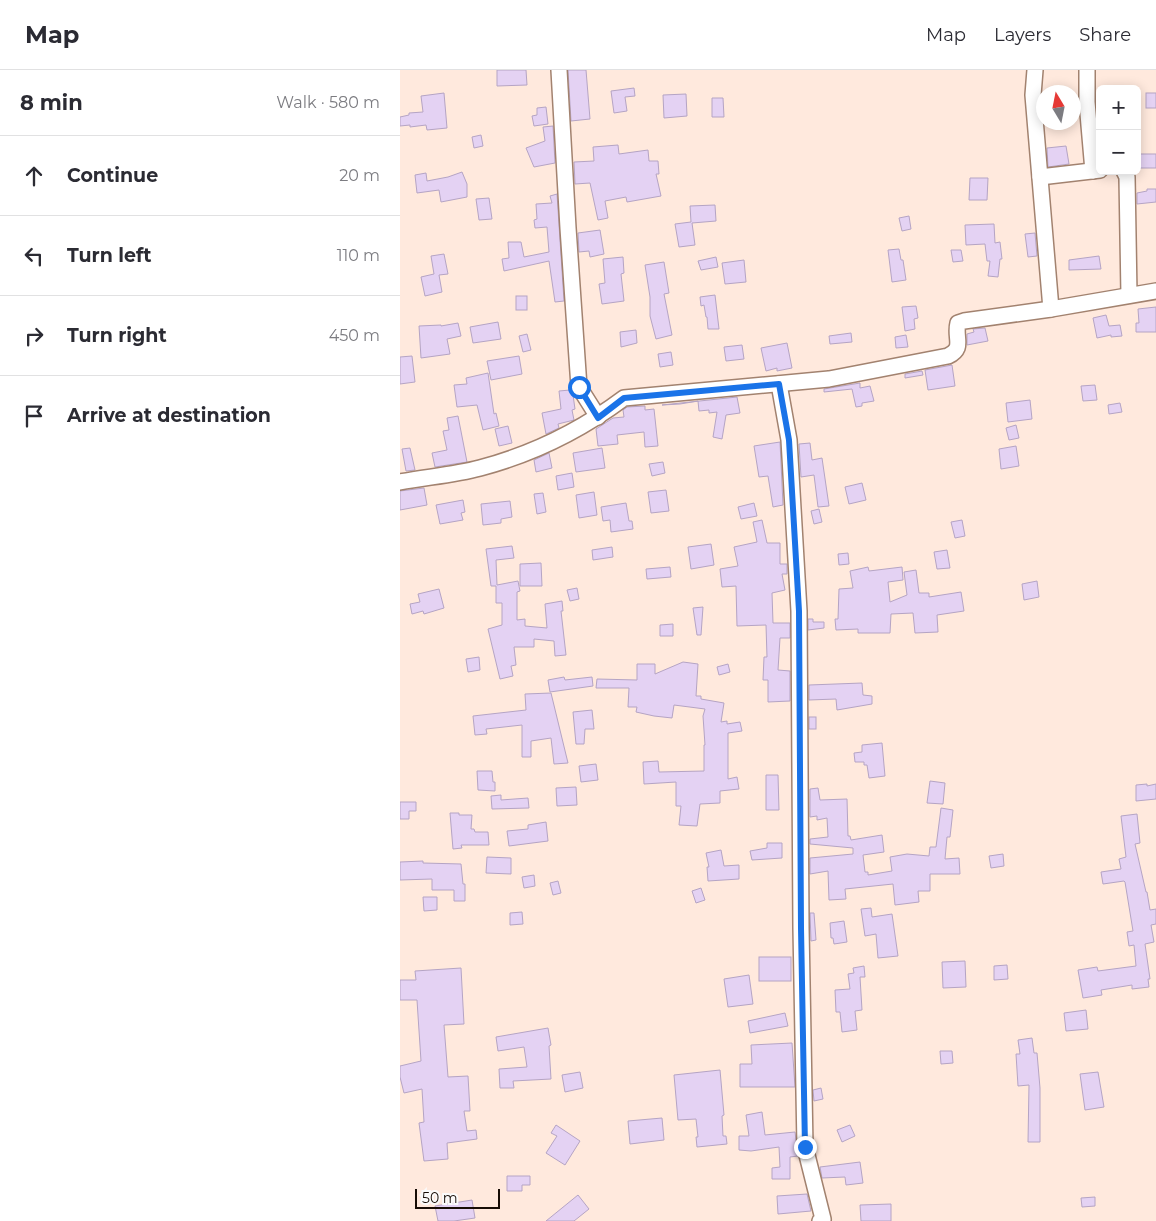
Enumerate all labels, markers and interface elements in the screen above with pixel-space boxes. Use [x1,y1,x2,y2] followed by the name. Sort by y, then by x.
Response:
[25,20,79,49] text: Map
[926,24,966,46] text: Map
[994,24,1051,46] text: Layers
[1079,24,1131,46] text: Share
[1036,85,1081,130] north arrow
[1096,85,1141,175] map controls
[1096,85,1141,130] button: +
[20,90,83,115] text: 8 min
[276,93,380,112] text: Walk · 580 m
[1096,130,1141,175] button: −
[20,162,48,190] icon: ahead
[67,164,158,187] text: Continue
[339,166,380,185] text: 20 m
[20,242,48,270] icon: left
[67,244,152,267] text: Turn left
[337,246,380,265] text: 110 m
[20,322,48,350] icon: right
[67,324,167,347] text: Turn right
[329,326,380,345] text: 450 m
[568,376,591,399] route start
[20,402,48,430] icon: arrive
[67,404,271,427] text: Arrive at destination
[794,1136,817,1159] route end
[415,1186,500,1209] scale bar
[422,1189,458,1207] text: 50 m

